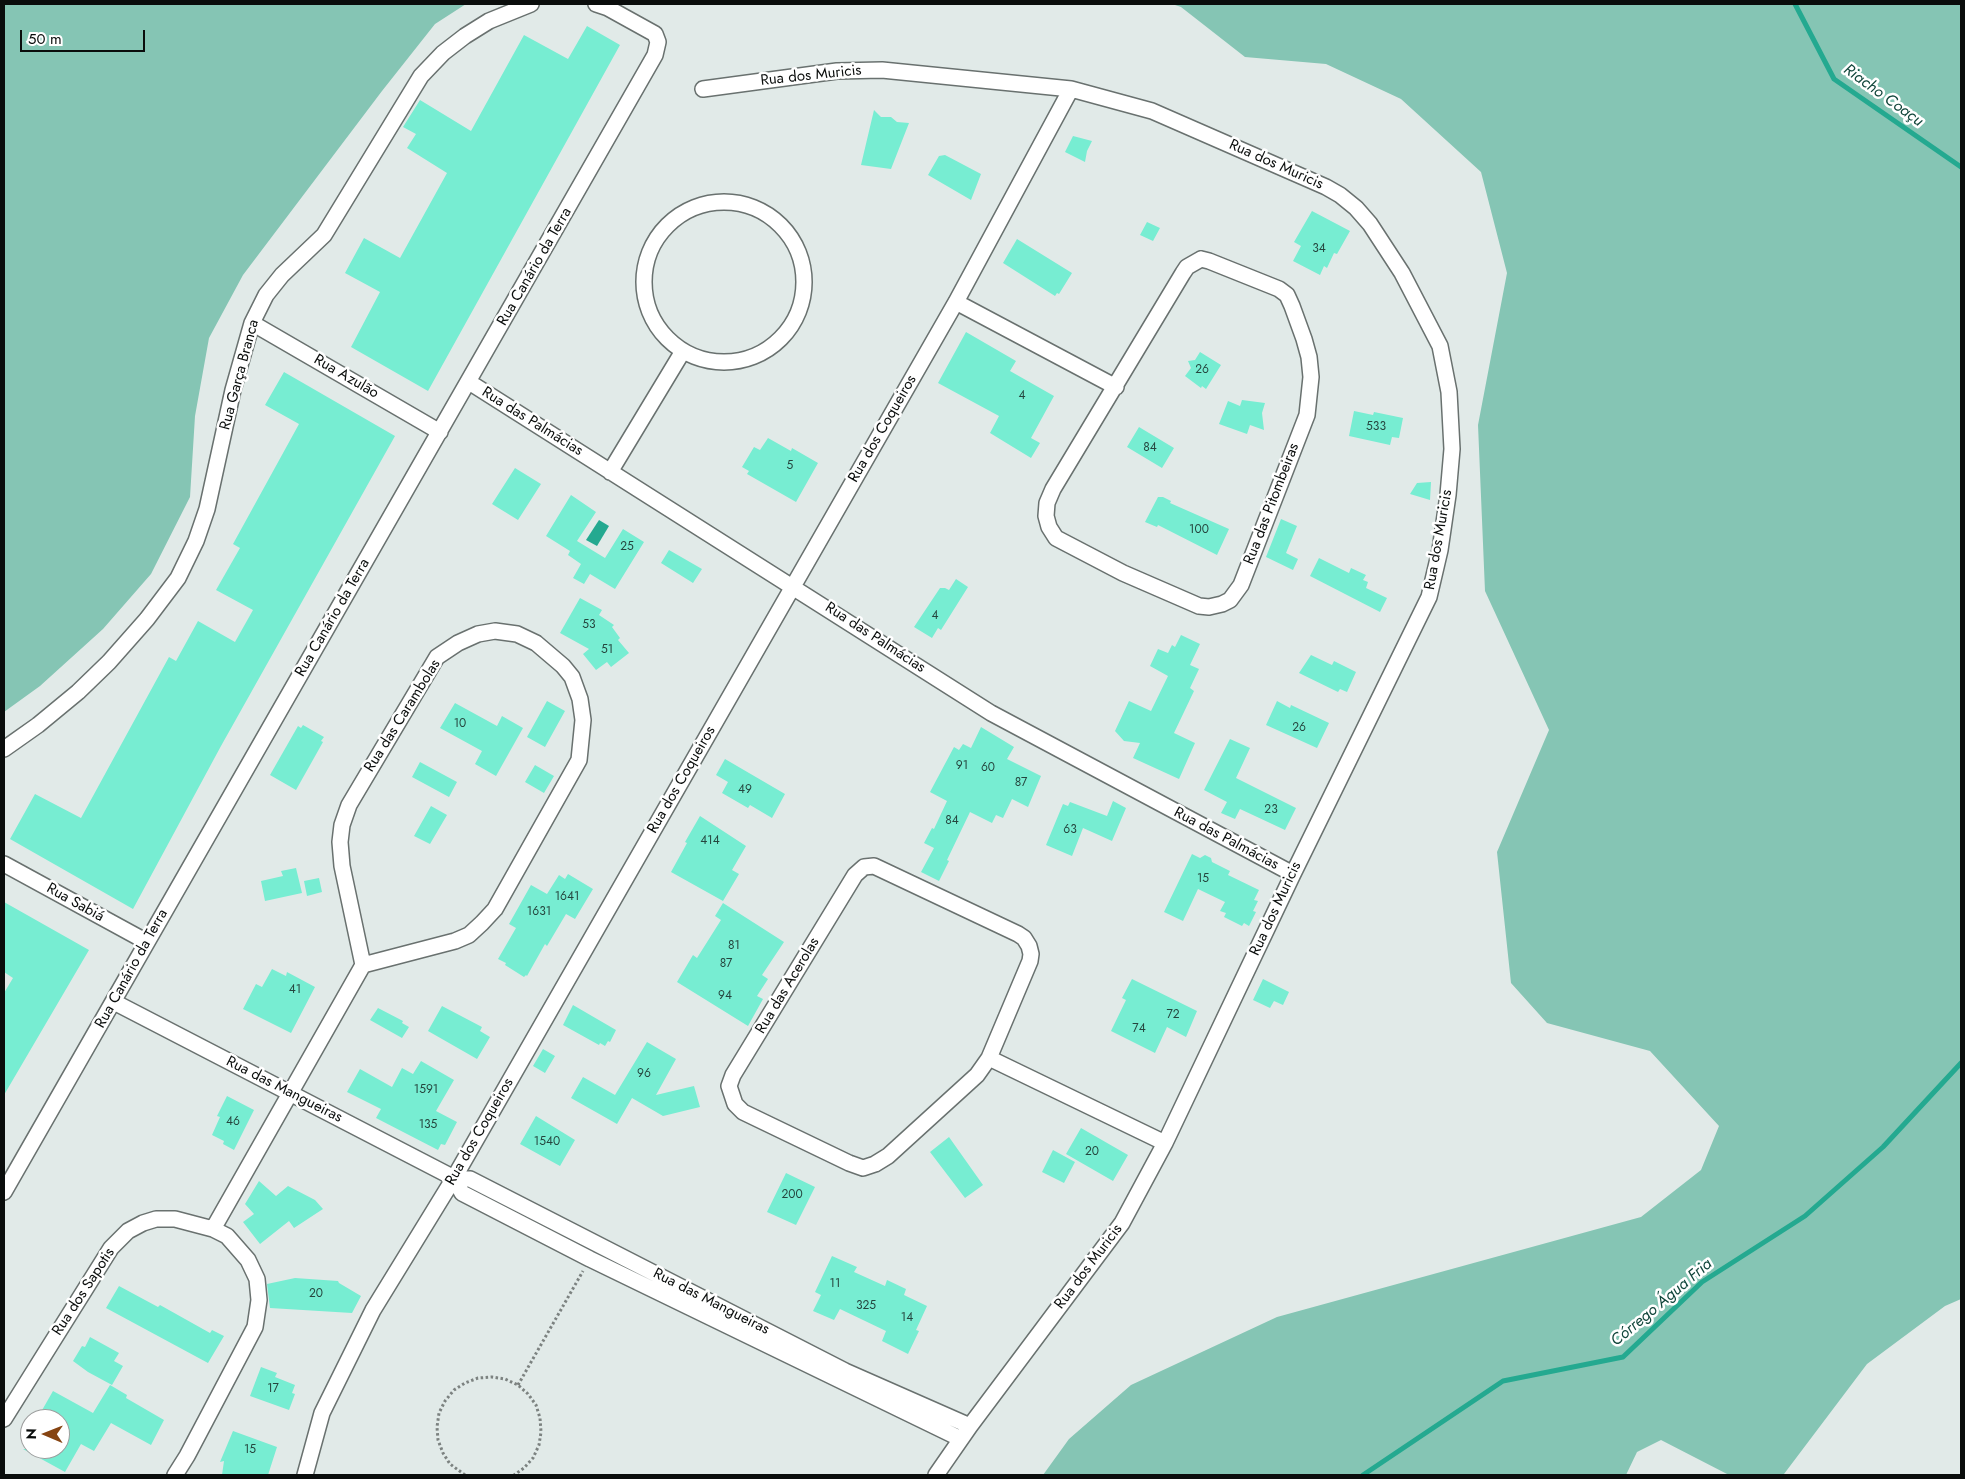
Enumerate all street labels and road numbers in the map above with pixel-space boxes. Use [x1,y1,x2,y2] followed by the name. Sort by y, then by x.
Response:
[760,62,862,90] street label: Rua dos Muricis
[1226,136,1326,194] street label: Rua dos Muricis
[494,205,576,329] street label: Rua Canário da Terra
[217,318,263,432] street label: Rua Garça Branca
[310,351,382,403] street label: Rua Azulão
[845,372,921,486] street label: Rua dos Coqueiros
[478,384,586,460] street label: Rua das Palmácias
[1241,441,1303,567] street label: Rua das Pitombeiras
[1421,488,1457,592] street label: Rua dos Muricis
[292,556,374,680] street label: Rua Canário da Terra
[821,599,929,677] street label: Rua das Palmácias
[361,656,445,776] street label: Rua das Carambolas
[644,723,720,837] street label: Rua dos Coqueiros
[1171,804,1281,874] street label: Rua das Palmácias
[1246,859,1306,959] street label: Rua dos Muricis
[43,880,107,926] street label: Rua Sabiá
[92,906,172,1032] street label: Rua Canário da Terra
[752,935,824,1037] street label: Rua das Acerolas
[223,1053,345,1127] street label: Rua das Mangueiras
[442,1075,518,1189] street label: Rua dos Coqueiros
[1051,1221,1127,1313] street label: Rua dos Muricis
[49,1245,119,1339] street label: Rua dos Sapotis
[650,1265,772,1339] street label: Rua das Mangueiras

